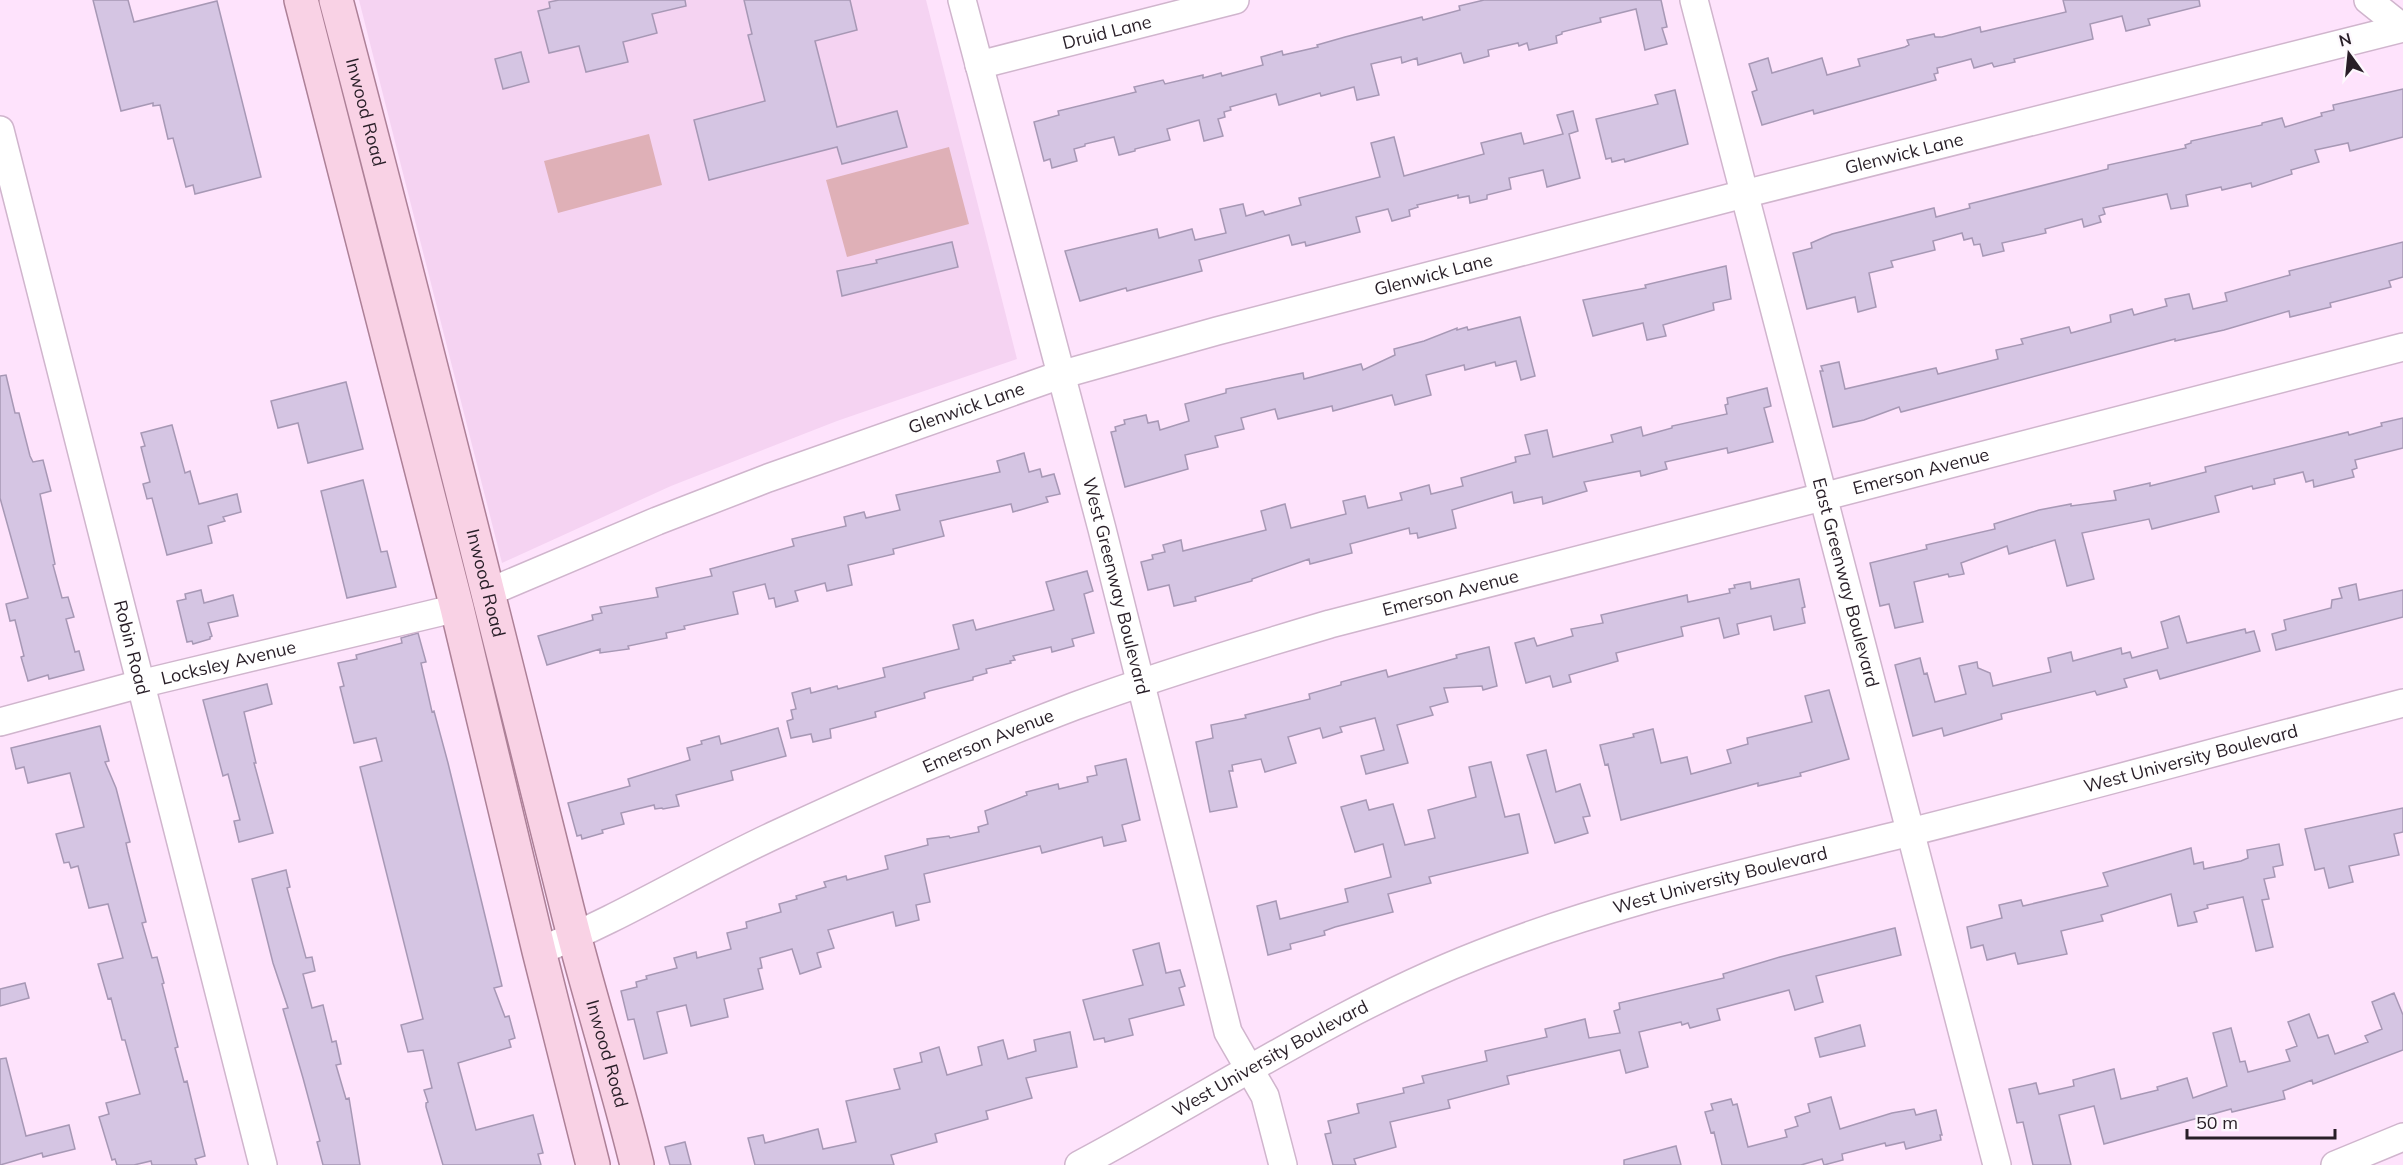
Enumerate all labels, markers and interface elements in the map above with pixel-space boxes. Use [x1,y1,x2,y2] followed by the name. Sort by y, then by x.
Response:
[1060,10,1154,54] street label: Druid Lane
[2319,24,2379,84] north arrow
[2337,28,2354,51] text: N
[341,56,391,169] street label: Inwood Road
[1842,127,1966,179] street label: Glenwick Lane
[1372,248,1495,301] street label: Glenwick Lane
[905,376,1027,439] street label: Glenwick Lane
[1850,442,1991,500] street label: Emerson Avenue
[1078,475,1155,697] street label: West Greenway Boulevard
[1808,475,1884,690] street label: East Greenway Boulevard
[461,526,511,640] street label: Inwood Road
[1380,564,1521,621] street label: Emerson Avenue
[109,598,155,697] street label: Robin Road
[159,635,298,690] street label: Locksley Avenue
[919,703,1057,778] street label: Emerson Avenue
[2081,719,2300,798] street label: West University Boulevard
[1610,841,1830,919] street label: West University Boulevard
[1168,994,1372,1122] street label: West University Boulevard
[581,997,634,1110] street label: Inwood Road
[2187,1102,2336,1140] scale bar
[2196,1111,2238,1134] text: 50 m

